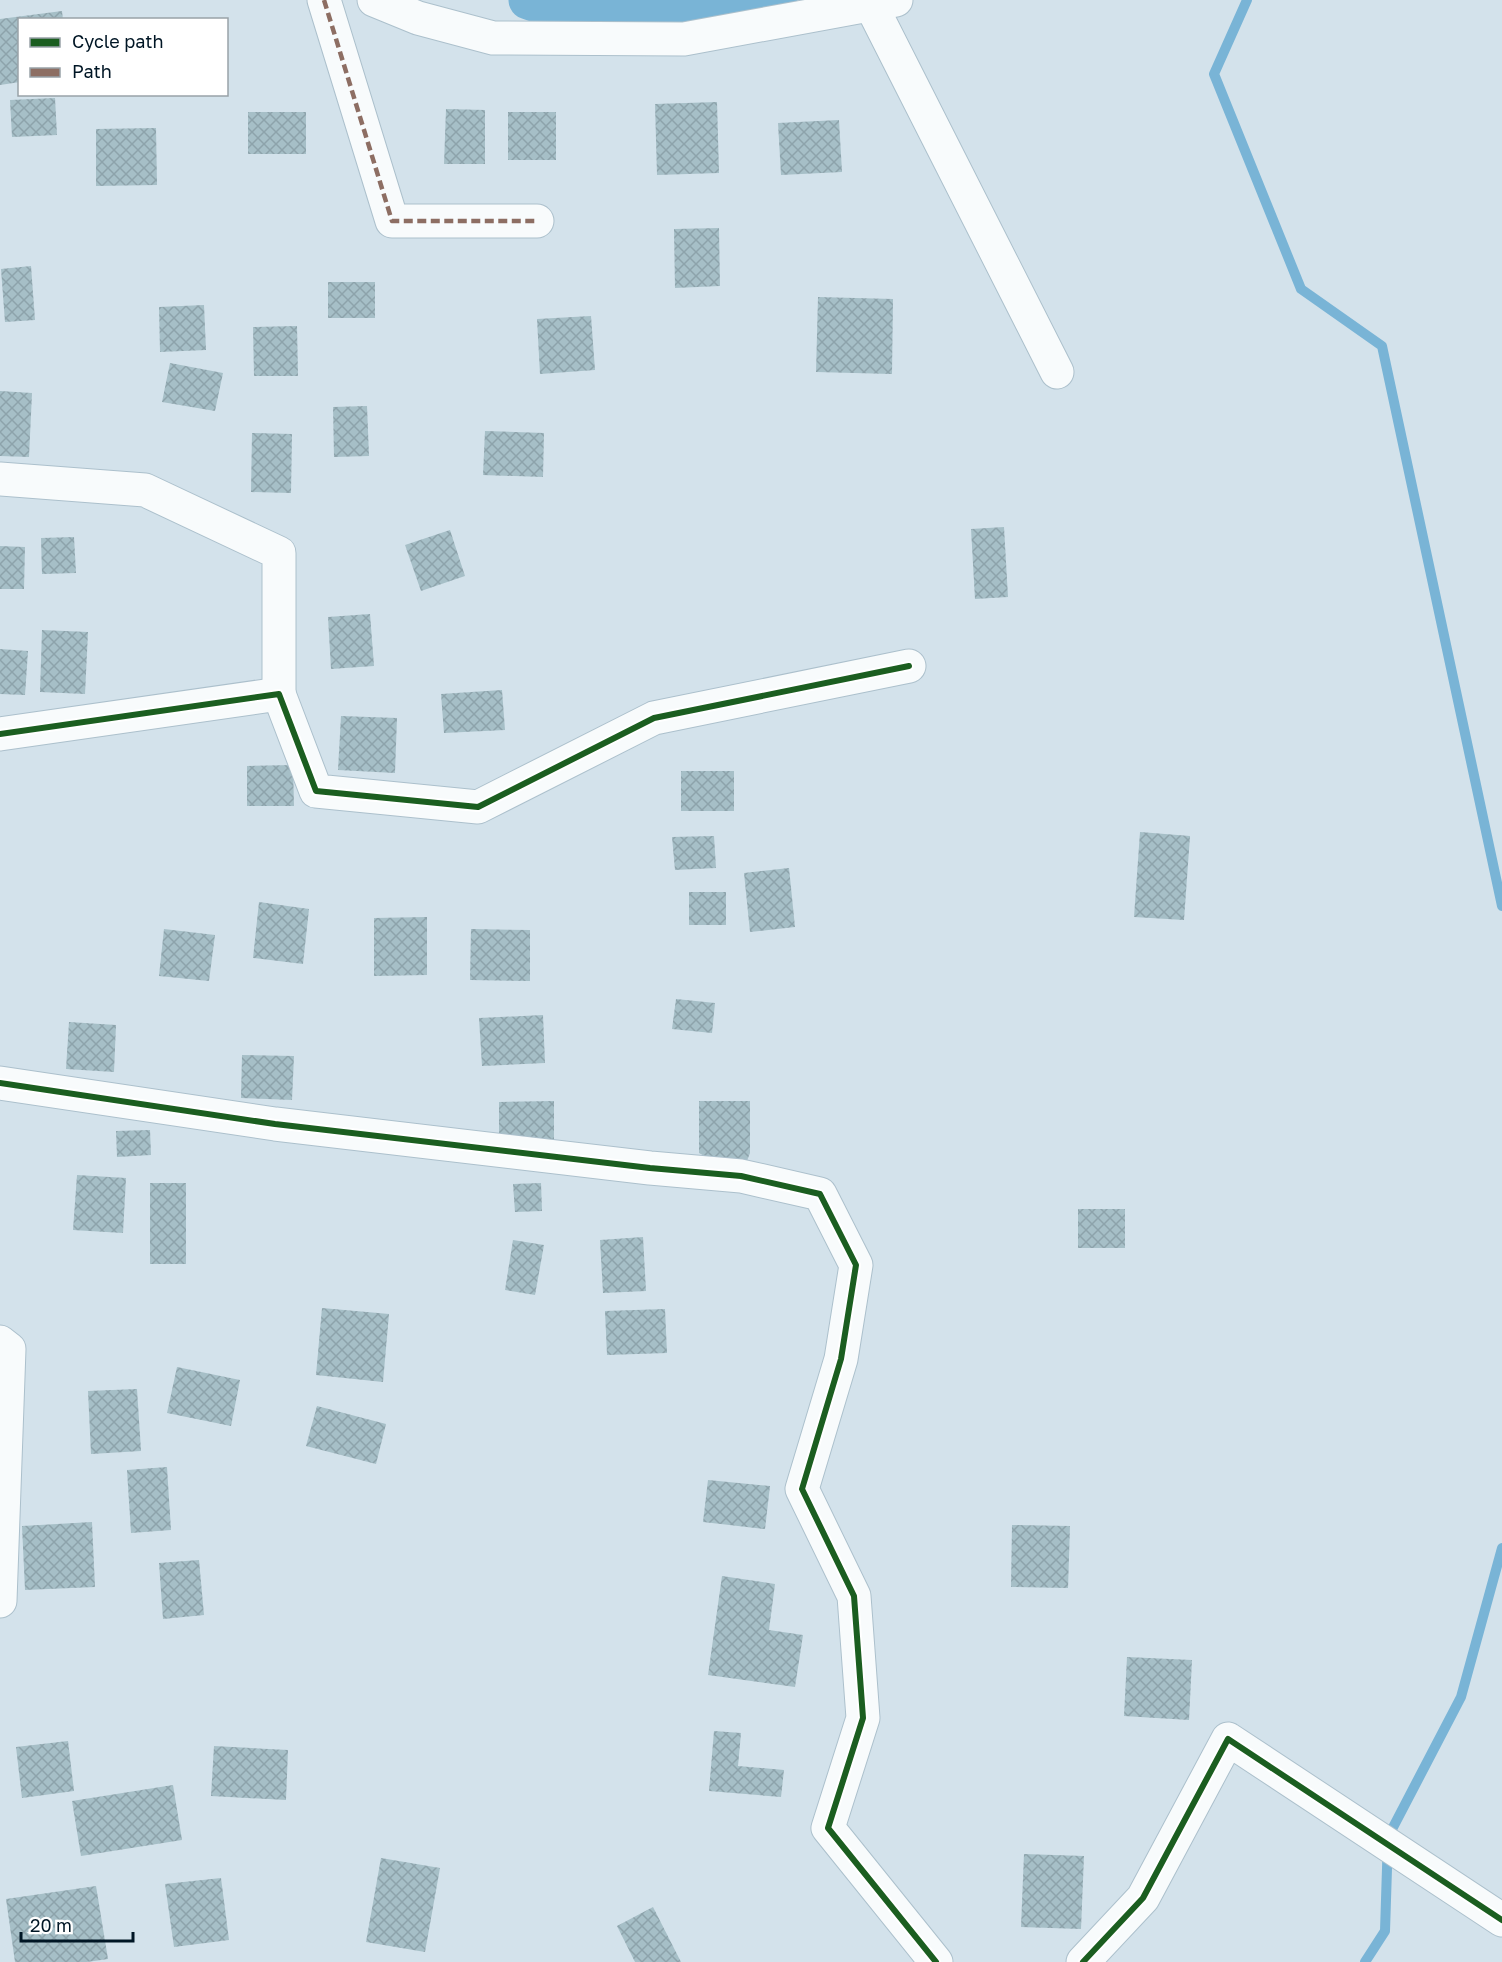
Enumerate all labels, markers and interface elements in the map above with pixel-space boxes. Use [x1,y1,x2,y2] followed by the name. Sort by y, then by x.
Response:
[18,18,228,96] legend
[72,30,164,52] text: Cycle path
[72,60,112,82] text: Path
[21,1905,134,1943] scale bar
[30,1914,72,1936] text: 20 m

